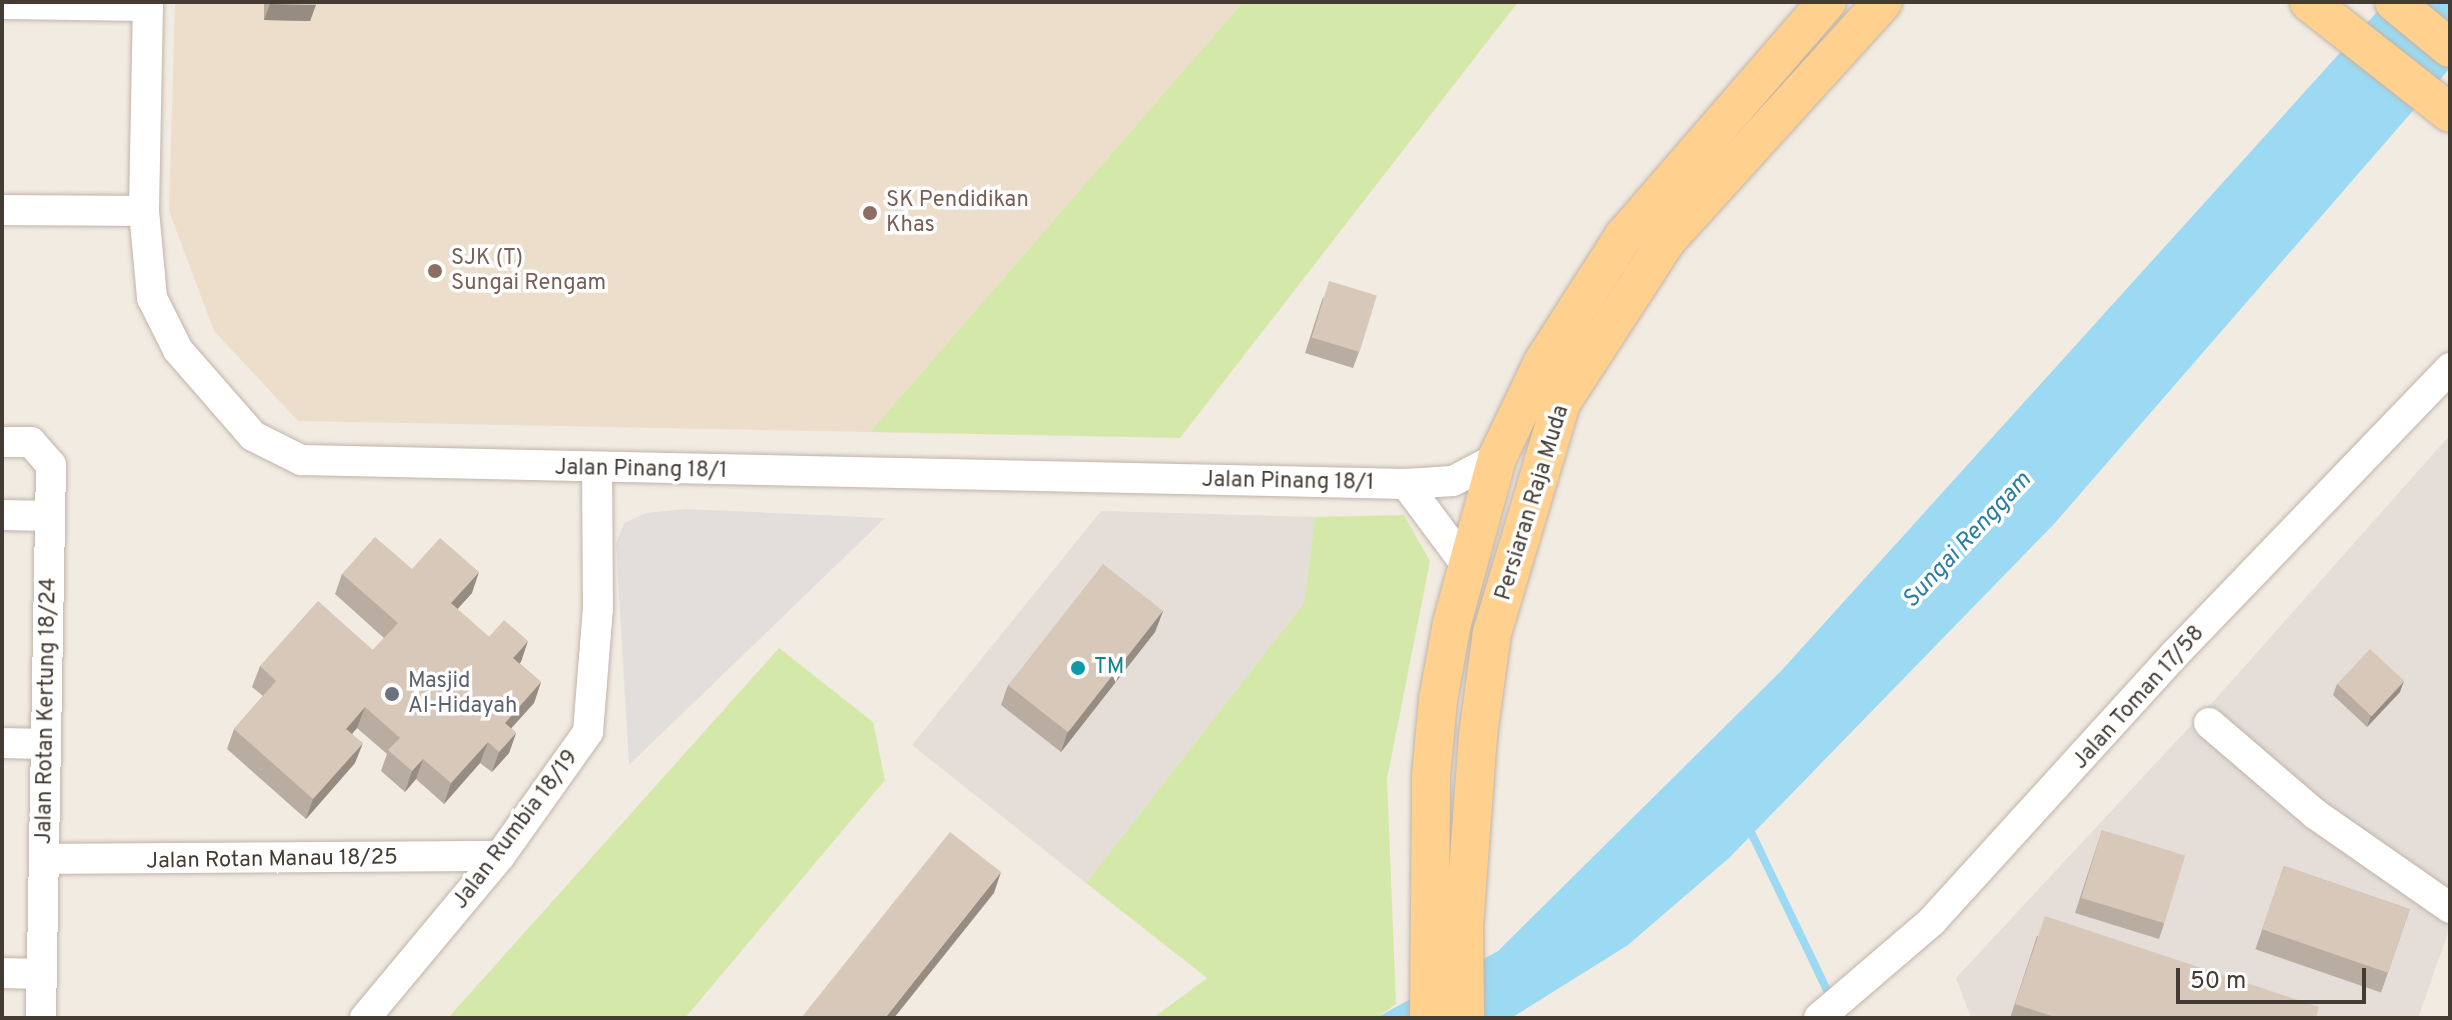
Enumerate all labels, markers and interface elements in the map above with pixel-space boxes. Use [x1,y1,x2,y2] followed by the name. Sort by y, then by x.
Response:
[886,187,1029,238] place label: SK Pendidikan Khas
[861,204,879,222] marker: SK Pendidikan Khas
[451,245,606,296] place label: SJK (T) Sungai Rengam
[426,262,444,280] marker: SJK (T) Sungai Rengam
[1491,402,1575,604] street label: Persiaran Raja Muda
[554,455,728,485] street label: Jalan Pinang 18/1
[1201,467,1375,497] street label: Jalan Pinang 18/1
[1898,467,2038,615] water label: Sungai Renggam
[31,578,63,844] street label: Jalan Rotan Kertung 18/24
[2067,620,2211,776] street label: Jalan Toman 17/58
[1094,655,1124,681] place label: TM
[1069,659,1087,677] marker: TM
[408,668,517,720] place label: Masjid Al-Hidayah
[383,685,401,703] marker: Masjid Al-Hidayah
[448,745,584,915] street label: Jalan Rumbia 18/19
[146,845,398,875] street label: Jalan Rotan Manau 18/25
[2180,952,2370,1002] scale bar
[2190,967,2246,997] text: 50 m

